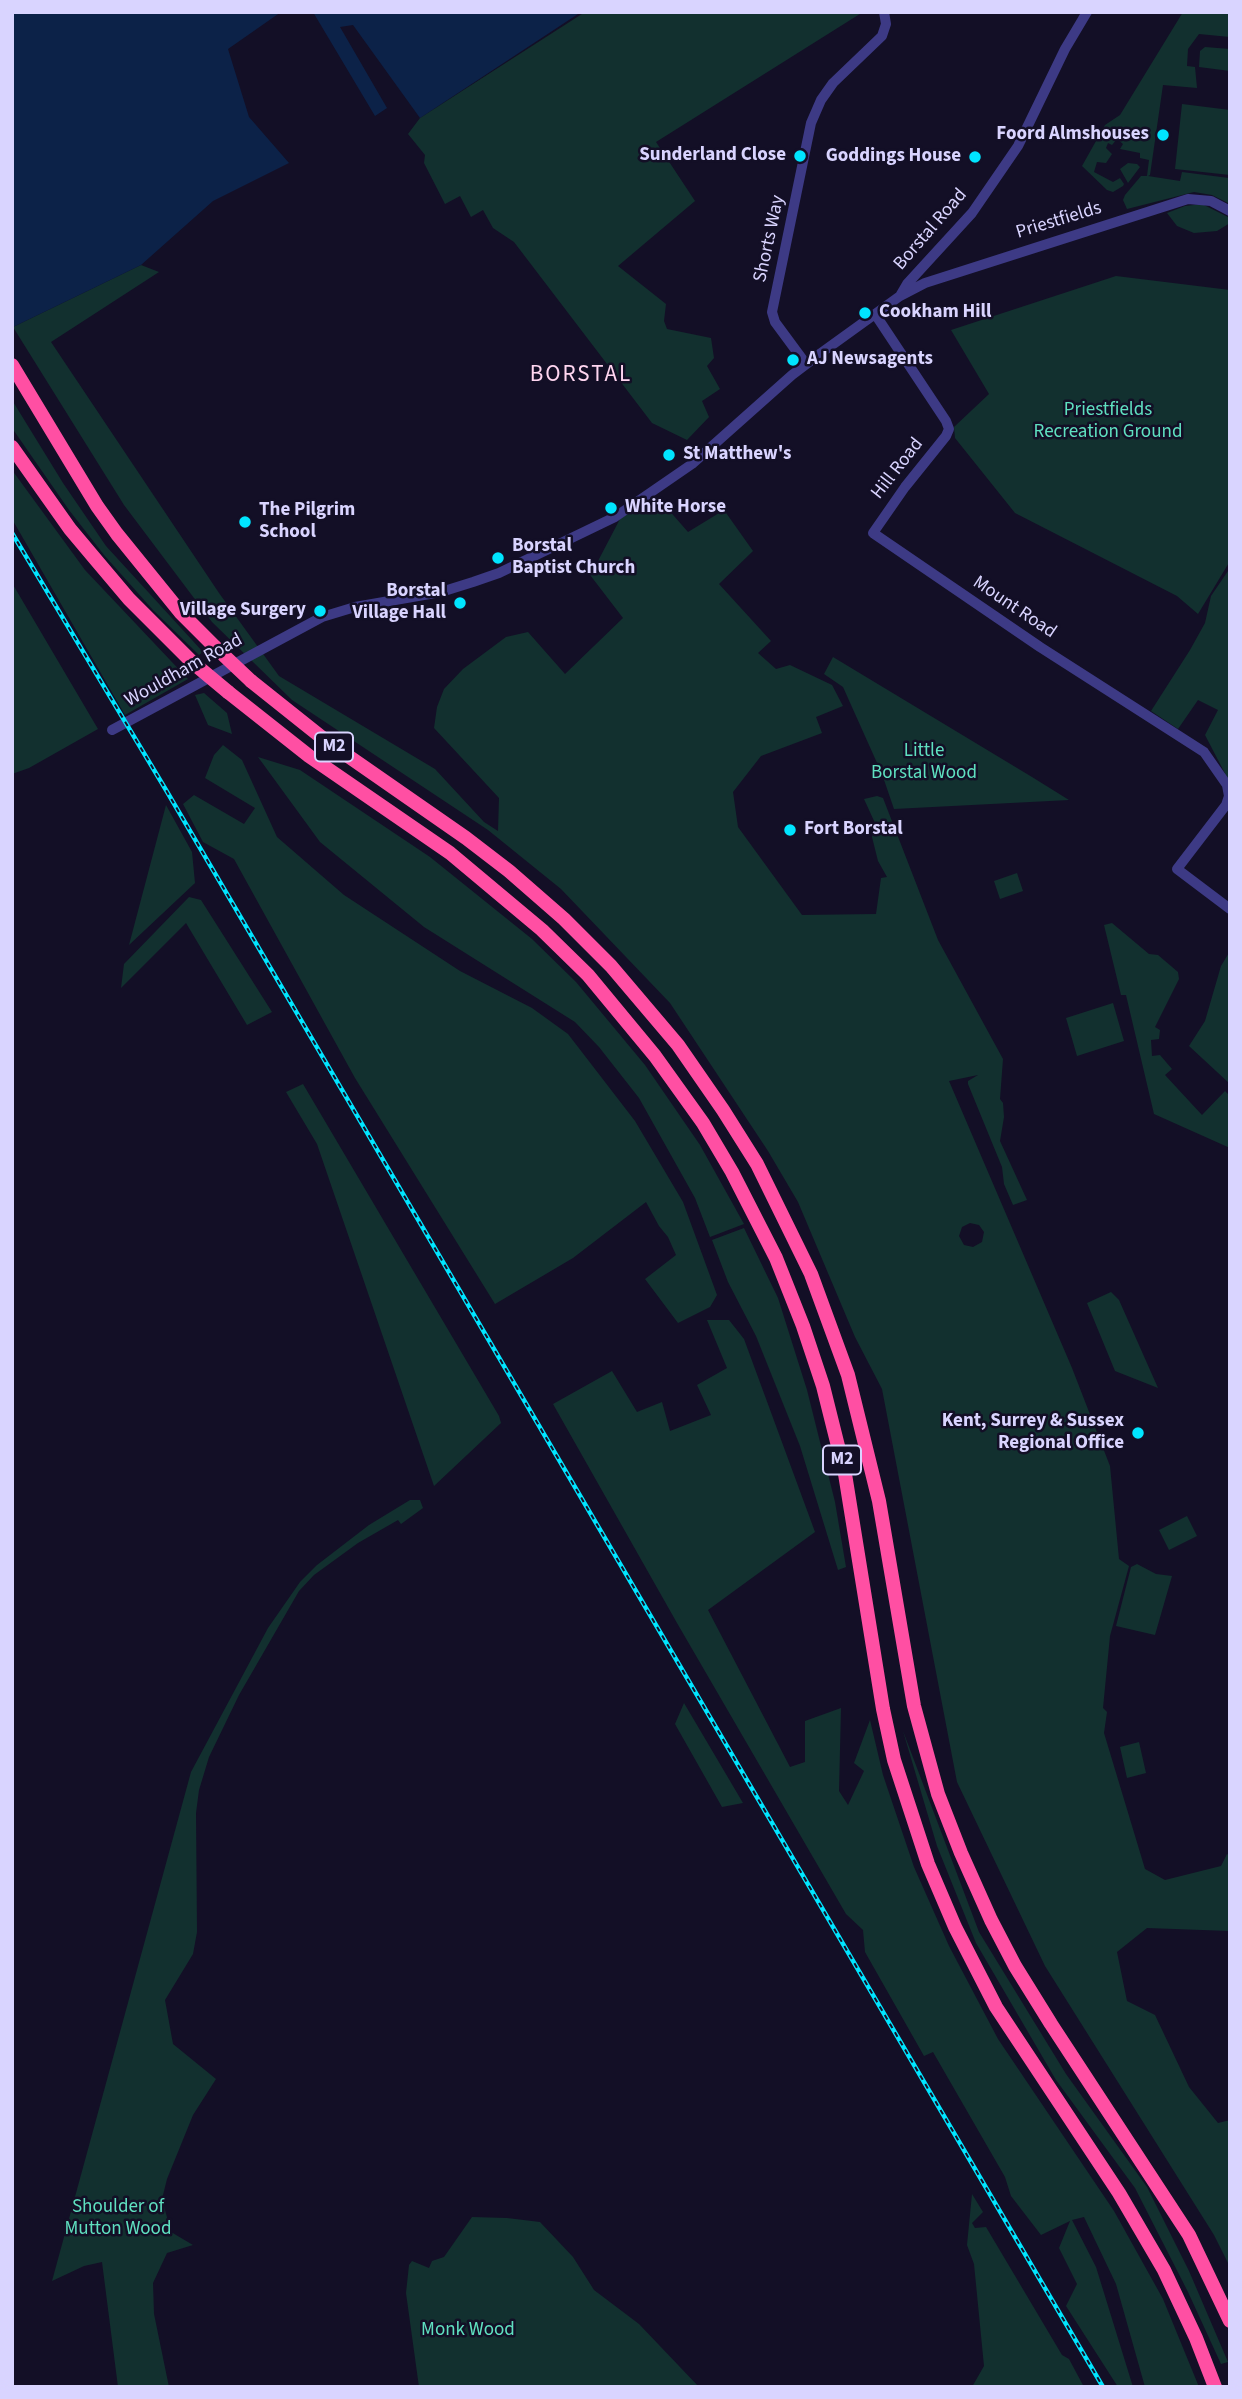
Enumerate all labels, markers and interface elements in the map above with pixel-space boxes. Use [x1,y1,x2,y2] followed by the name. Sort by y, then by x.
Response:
[996,124,1149,146] place label: Foord Almshouses
[1155,127,1171,143] marker: Foord Almshouses
[639,145,786,167] place label: Sunderland Close
[826,146,961,168] place label: Goddings House
[792,148,808,164] marker: Sunderland Close
[967,149,983,165] marker: Goddings House
[889,185,973,275] street label: Borstal Road
[750,193,790,285] street label: Shorts Way
[1013,197,1105,245] street label: Priestfields
[879,302,991,324] place label: Cookham Hill
[857,305,873,321] marker: Cookham Hill
[807,349,933,371] place label: AJ Newsagents
[785,352,801,368] marker: AJ Newsagents
[531,362,631,390] district label: BORSTAL
[1034,400,1182,444] park label: Priestfields Recreation Ground
[867,434,929,504] street label: Hill Road
[683,444,791,466] place label: St Matthew's
[661,447,677,463] marker: St Matthew's
[625,497,726,519] place label: White Horse
[259,500,355,544] place label: The Pilgrim School
[603,500,619,516] marker: White Horse
[237,514,253,530] marker: The Pilgrim School
[512,536,635,580] place label: Borstal Baptist Church
[490,550,506,566] marker: Borstal Baptist Church
[968,572,1060,644] street label: Mount Road
[352,581,446,625] place label: Borstal Village Hall
[452,595,468,611] marker: Borstal Village Hall
[180,600,306,622] place label: Village Surgery
[312,603,328,619] marker: Village Surgery
[121,629,247,713] street label: Wouldham Road
[315,732,353,762] road number: M2
[871,741,977,785] park label: Little Borstal Wood
[804,819,903,841] place label: Fort Borstal
[782,822,798,838] marker: Fort Borstal
[942,1411,1124,1455] place label: Kent, Surrey & Sussex Regional Office
[1130,1425,1146,1441] marker: Kent, Surrey & Sussex Regional Office
[823,1446,861,1475] road number: M2
[65,2197,171,2241] park label: Shoulder of Mutton Wood
[421,2320,515,2342] park label: Monk Wood

